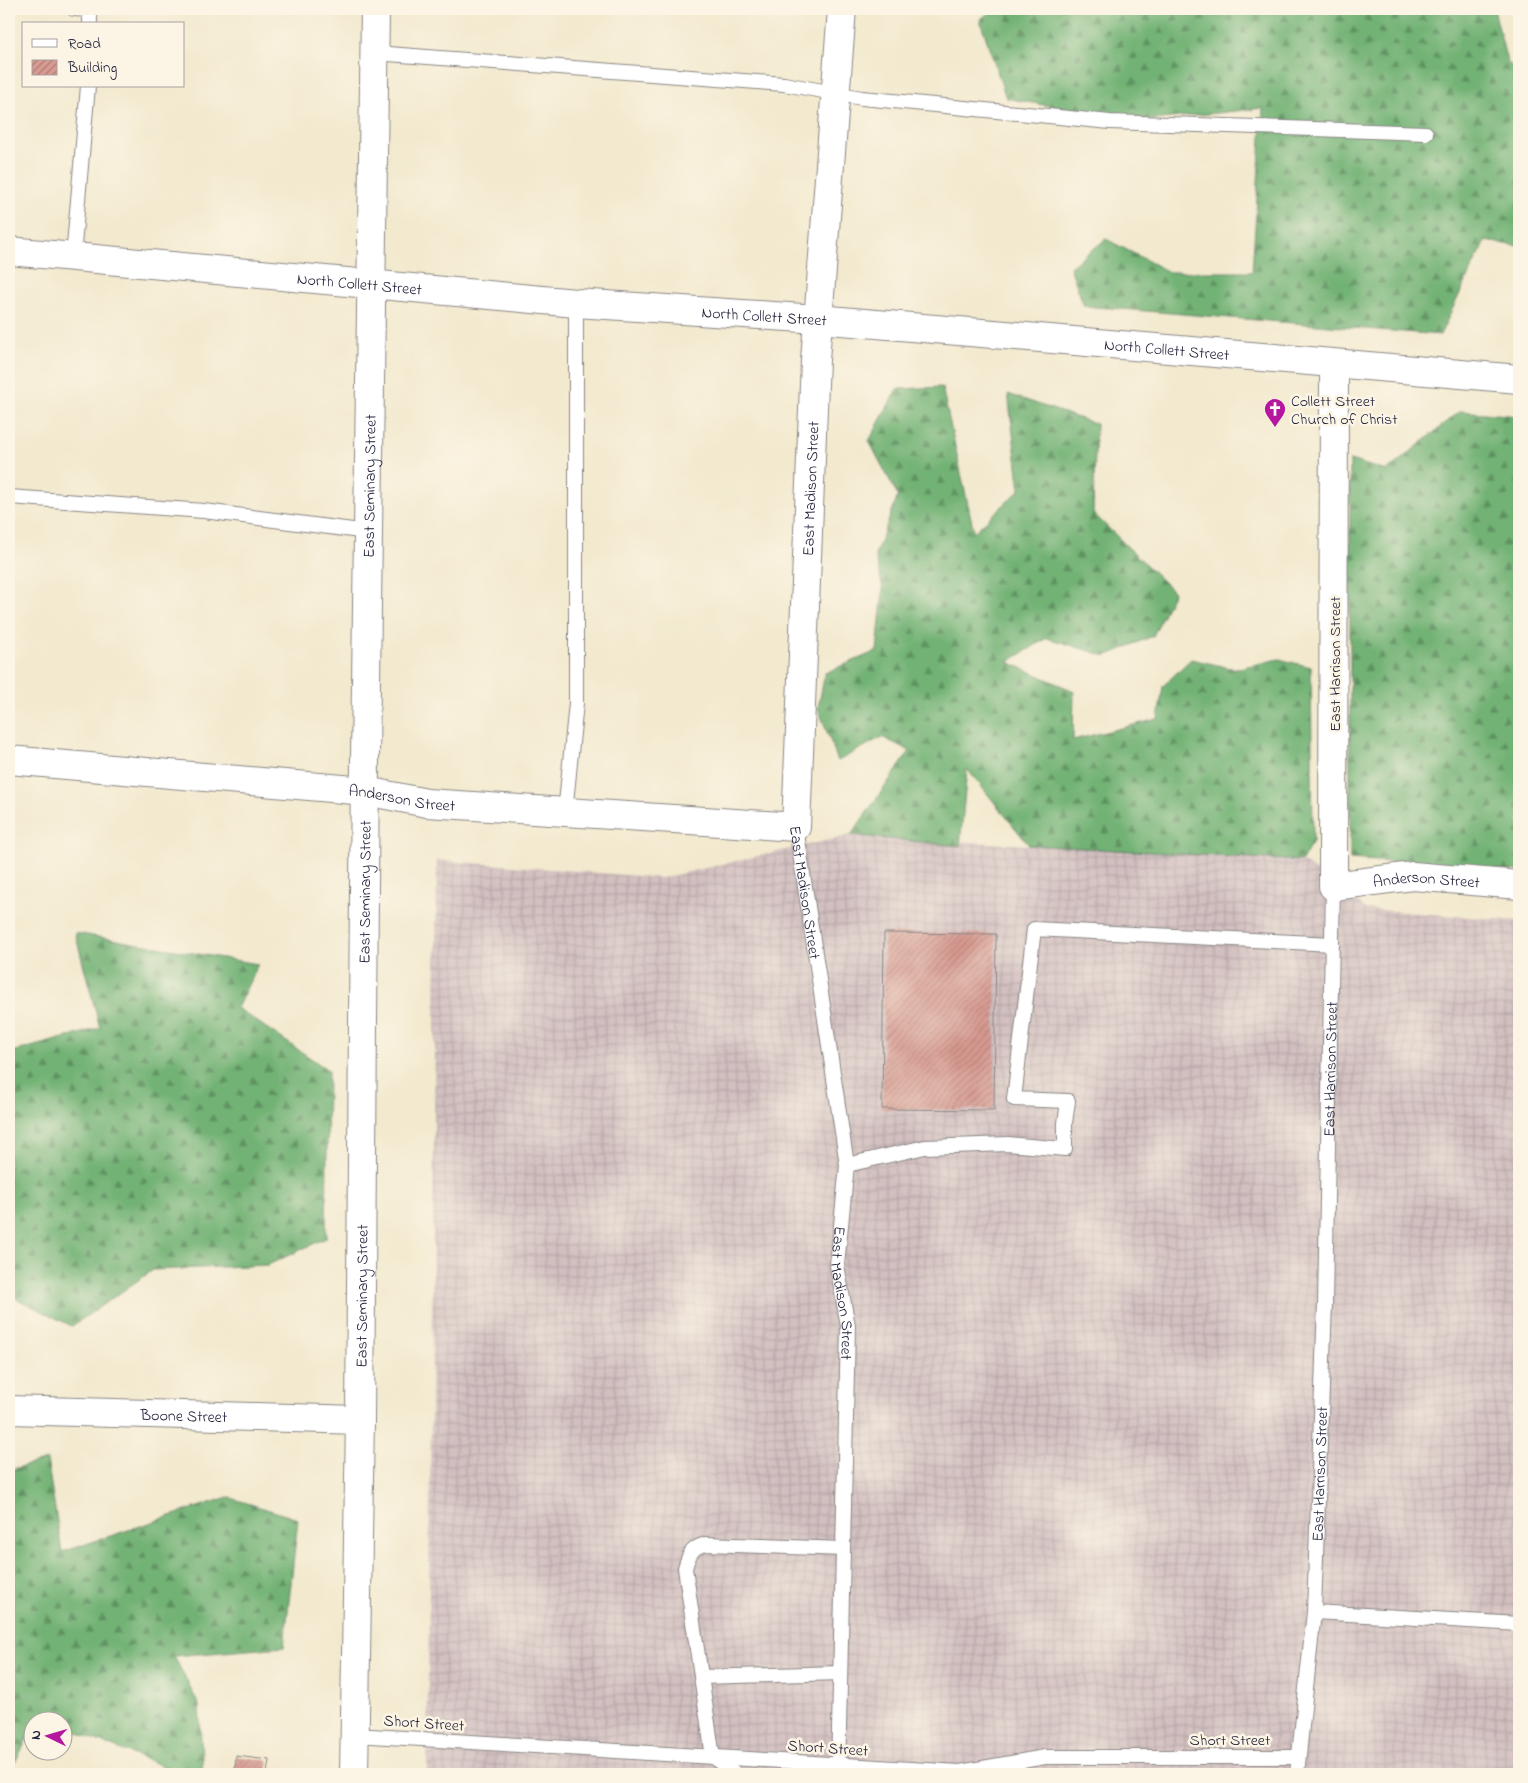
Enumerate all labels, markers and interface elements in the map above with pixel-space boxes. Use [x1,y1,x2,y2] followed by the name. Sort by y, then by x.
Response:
[22,22,185,88] legend
[68,33,101,55] text: Road
[67,57,117,80] text: Building
[296,267,424,303] street label: North Collett Street
[701,301,828,334] street label: North Collett Street
[1103,334,1231,368] street label: North Collett Street
[1291,390,1398,432] place label: Collett Street Church of Christ
[1263,397,1287,428] church icon: Collett Street Church of Christ
[358,414,384,558] street label: East Seminary Street
[797,420,827,557] street label: East Madison Street
[1324,596,1348,732] street label: East Harrison Street
[348,780,457,819] street label: Anderson Street
[353,820,379,964] street label: East Seminary Street
[782,824,826,962] street label: East Madison Street
[1372,866,1481,896] street label: Anderson Street
[1318,1001,1345,1137] street label: East Harrison Street
[350,1224,375,1368] street label: East Seminary Street
[823,1225,859,1361] street label: East Madison Street
[139,1404,228,1430] street label: Boone Street
[1307,1405,1335,1542] street label: East Harrison Street
[383,1709,466,1739] street label: Short Street
[22,1710,72,1760] north arrow
[26,1729,47,1741] text: N
[1190,1729,1271,1753] street label: Short Street
[787,1734,870,1764] street label: Short Street

